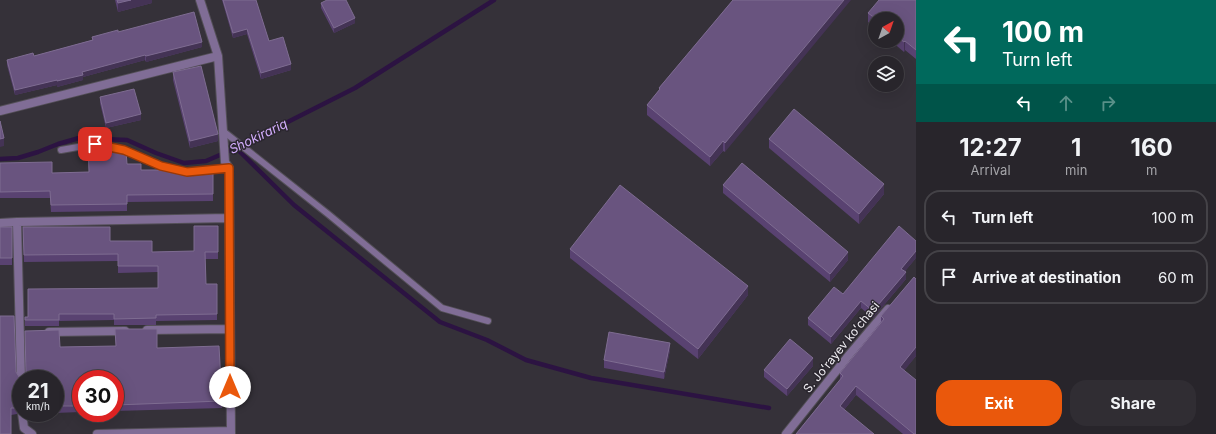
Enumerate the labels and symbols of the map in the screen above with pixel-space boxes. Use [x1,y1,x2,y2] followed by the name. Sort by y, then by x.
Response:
[868,12,904,48] north arrow
[226,115,290,157] water label: Shokirariq
[78,127,112,161] pin
[800,298,882,396] street label: S. Joʻrayev koʻchasi
[209,366,251,408] position arrow
[72,370,124,422] speed limit sign: 30

